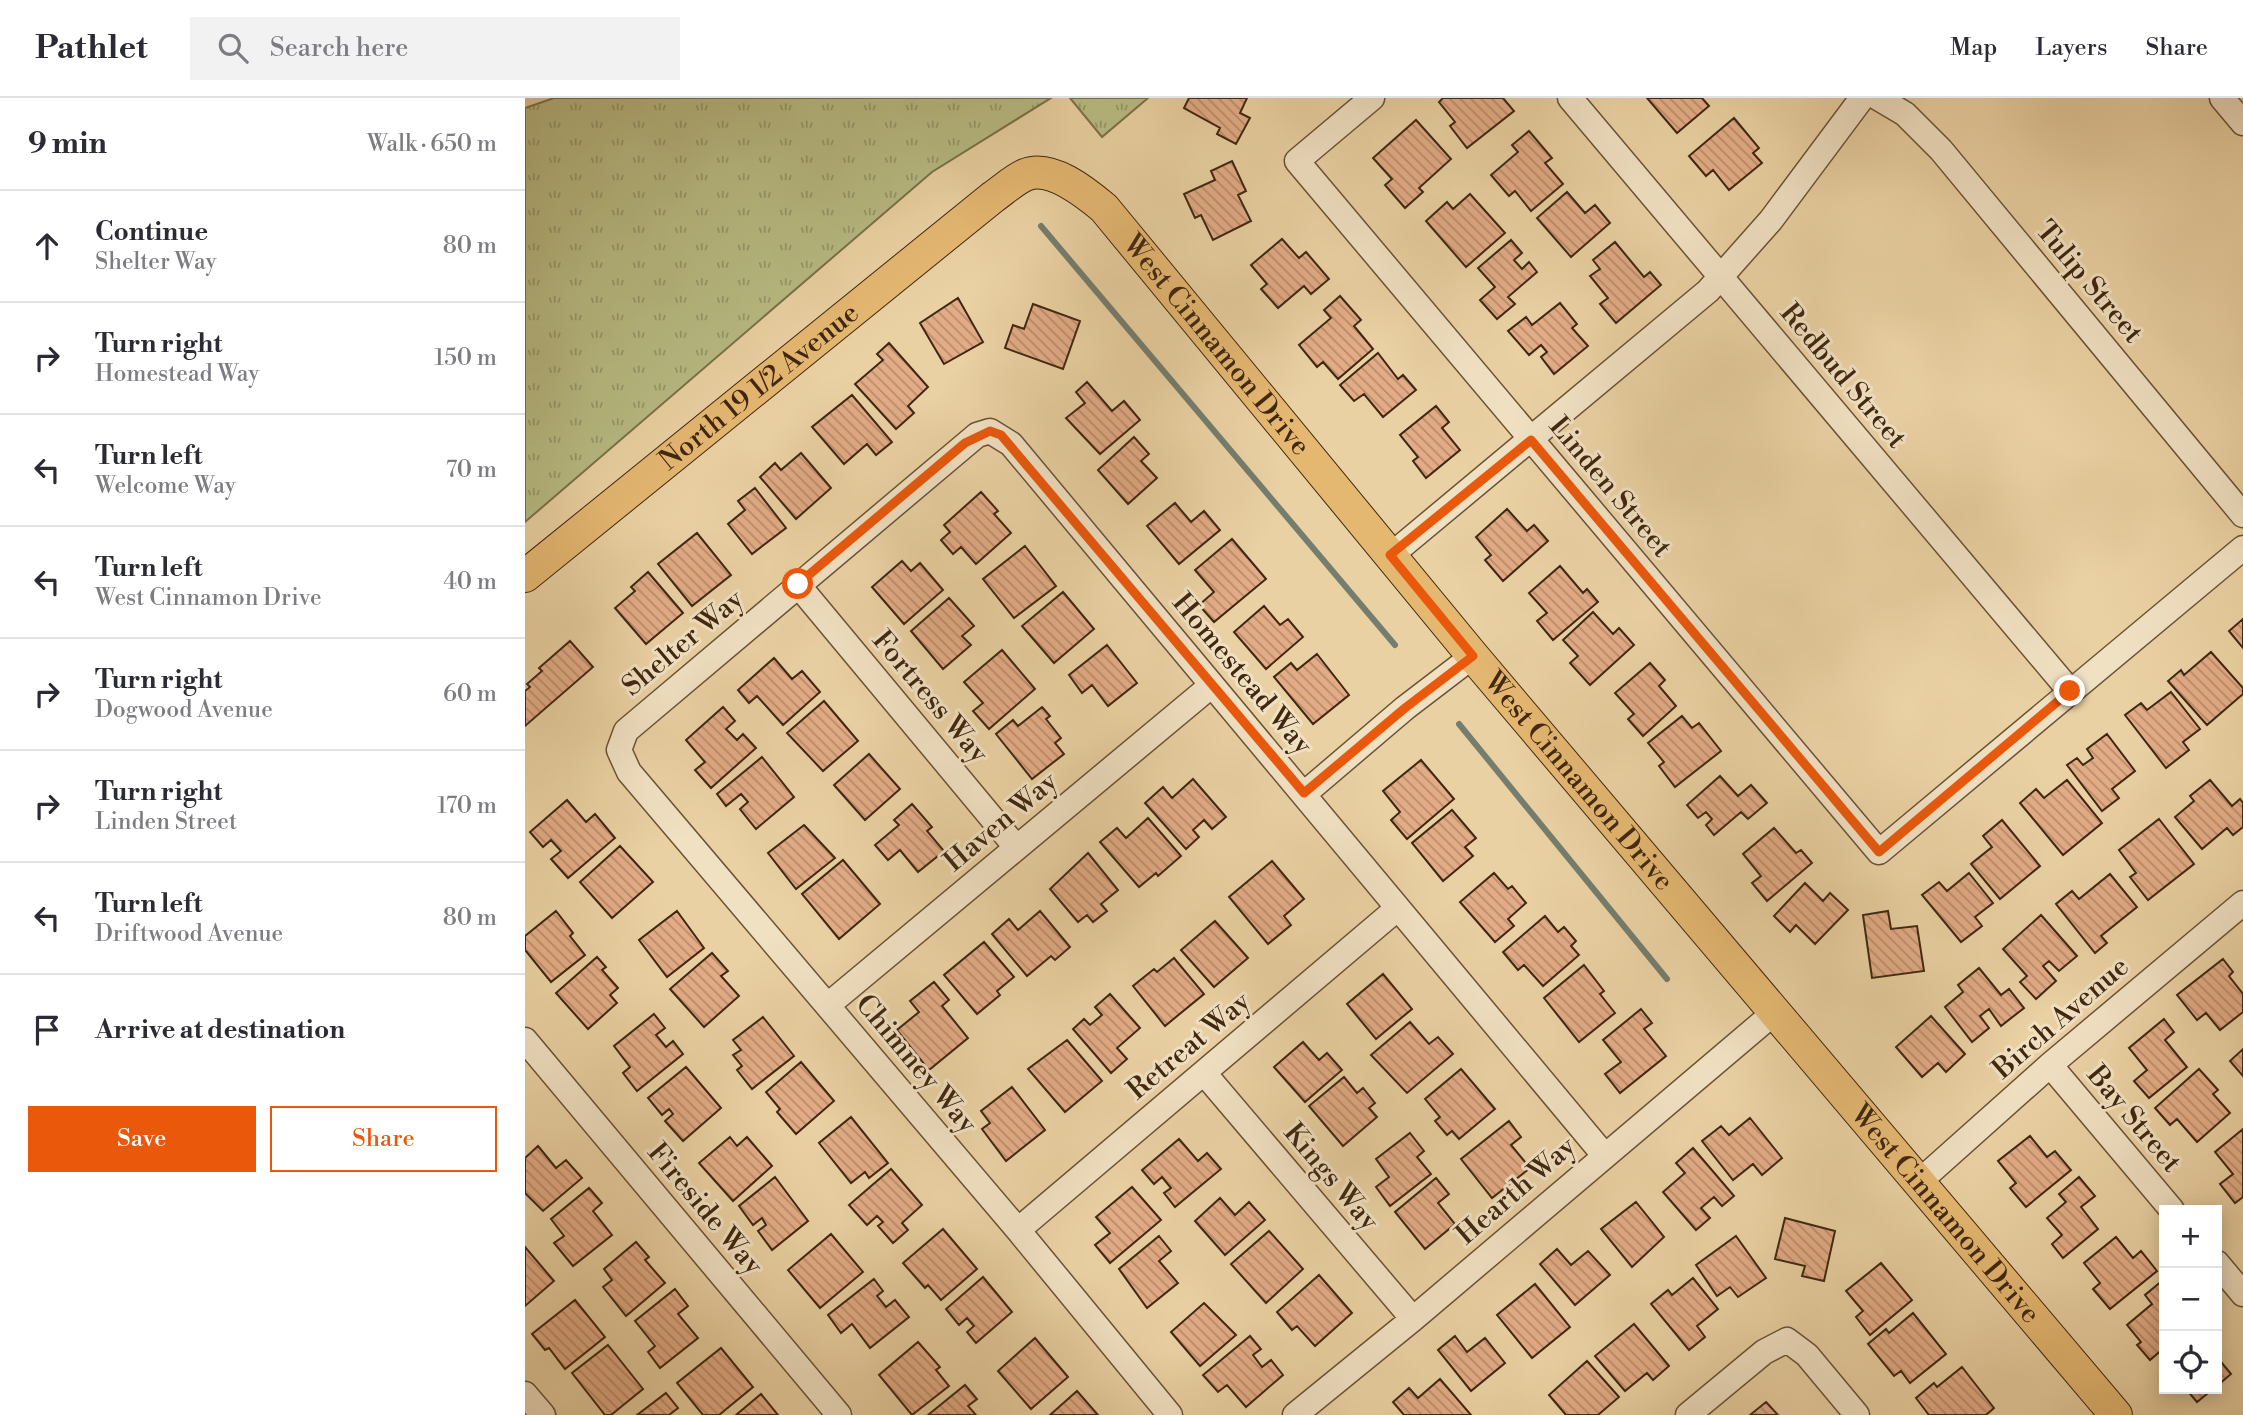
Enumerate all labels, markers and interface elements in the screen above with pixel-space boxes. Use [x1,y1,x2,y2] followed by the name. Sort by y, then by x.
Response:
[190,17,680,80] search box
[35,28,148,69] text: Pathlet
[214,29,252,67] icon: search
[270,32,408,64] text: Search here
[1950,33,1997,63] text: Map
[2035,33,2107,63] text: Layers
[2145,33,2208,63] text: Share
[28,125,107,163] text: 9 min
[367,130,497,158] text: Walk · 650 m
[2028,214,2150,350] street label: Tulip Street
[95,216,208,248] text: Continue
[1115,226,1318,463] street label: West Cinnamon Drive
[28,227,66,265] icon: ahead
[443,232,497,260] text: 80 m
[95,248,217,276] text: Shelter Way
[652,295,866,478] street label: North 19 1/2 Avenue
[1772,296,1914,456] street label: Redbud Street
[95,328,223,360] text: Turn right
[28,339,66,377] icon: right
[434,344,497,372] text: 150 m
[95,360,259,388] text: Homestead Way
[1541,409,1679,565] street label: Linden Street
[95,440,203,472] text: Turn left
[28,451,66,489] icon: left
[446,456,497,484] text: 70 m
[95,472,236,500] text: Welcome Way
[95,552,203,584] text: Turn left
[28,563,66,601] icon: left
[443,568,497,596] text: 40 m
[782,568,813,599] route start
[615,582,751,704] street label: Shelter Way
[95,584,322,612] text: West Cinnamon Drive
[1164,586,1320,762] street label: Homestead Way
[864,624,996,771] street label: Fortress Way
[95,664,223,696] text: Turn right
[1476,664,1682,898] street label: West Cinnamon Drive
[28,675,66,713] icon: right
[2054,675,2085,706] route end
[443,680,497,708] text: 60 m
[95,696,273,724] text: Dogwood Avenue
[937,764,1065,880] street label: Haven Way
[95,776,223,808] text: Turn right
[28,787,66,825] icon: right
[437,792,497,820] text: 170 m
[95,808,237,836] text: Linden Street
[95,888,203,920] text: Turn left
[28,899,66,937] icon: left
[443,904,497,932] text: 80 m
[95,920,283,948] text: Driftwood Avenue
[1985,949,2136,1087] street label: Birch Avenue
[1120,984,1258,1108] street label: Retreat Way
[848,987,985,1141] street label: Chimney Way
[28,1011,66,1049] icon: arrive
[95,1014,345,1046] text: Arrive at destination
[2078,1058,2189,1180] street label: Bay Street
[1842,1096,2048,1330] street label: West Cinnamon Drive
[28,1106,256,1172] button: Save
[270,1106,497,1172] button: Share
[1276,1116,1386,1238] street label: Kings Way
[1449,1129,1583,1253] street label: Hearth Way
[640,1136,771,1283] street label: Fireside Way
[2159,1205,2222,1394] map controls
[2159,1205,2222,1268] button: +
[2159,1268,2222,1331] button: −
[2159,1331,2222,1394] button: locate

